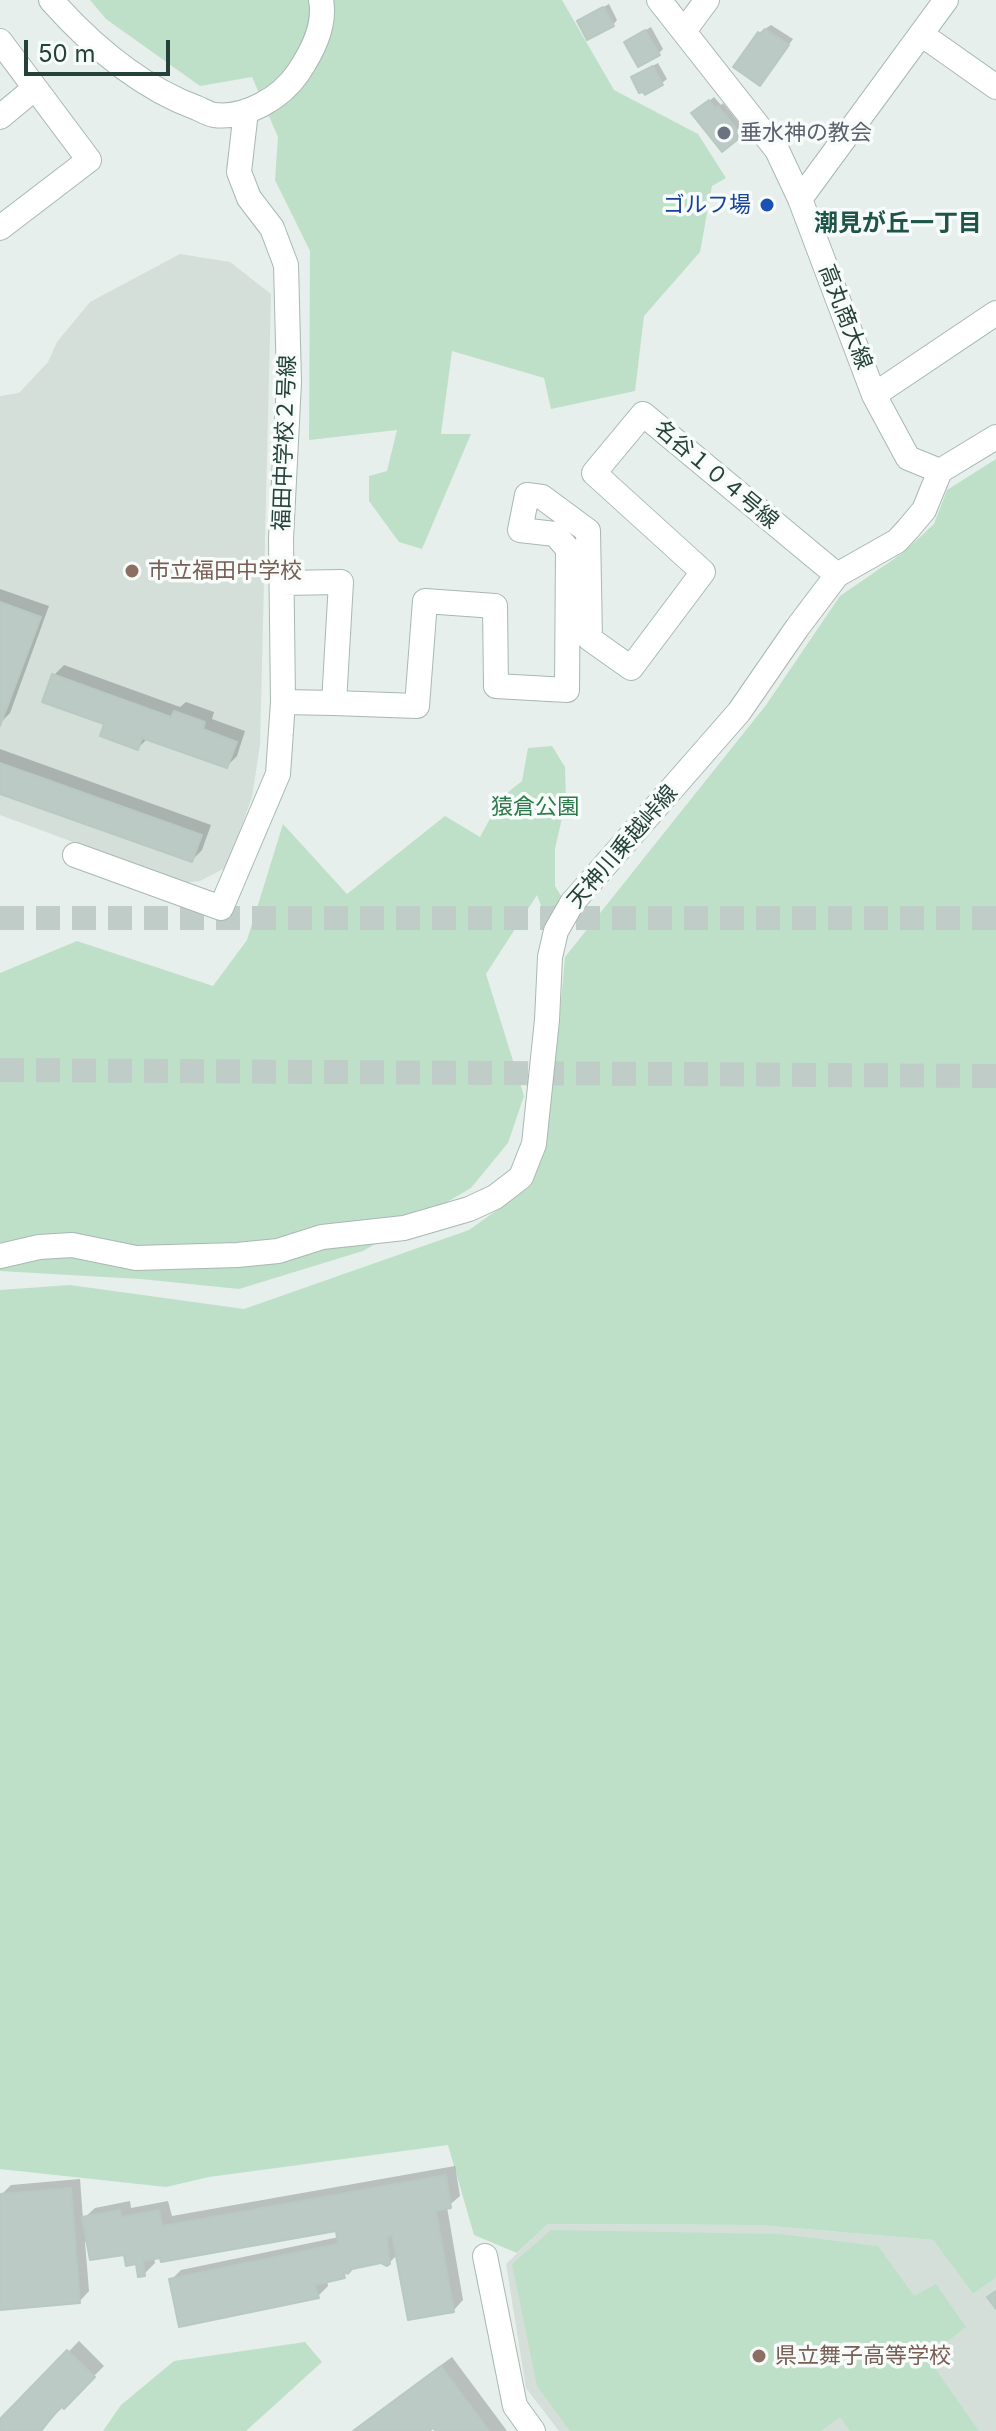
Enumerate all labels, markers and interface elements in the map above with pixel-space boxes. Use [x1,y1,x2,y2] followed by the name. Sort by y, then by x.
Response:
[28,24,174,74] scale bar
[38,39,96,68] text: 50 m
[740,120,872,146] place label: 垂水神の教会
[715,124,733,142] marker: 垂水神の教会
[663,192,751,218] place label: ゴルフ場
[758,196,776,214] marker: ゴルフ場
[814,210,982,238] district label: 潮見が丘一丁目
[813,261,877,373] street label: 高丸商大線
[269,355,301,531] street label: 福田中学校２号線
[649,415,783,535] street label: 名谷１０４号線
[148,558,302,584] place label: 市立福田中学校
[123,562,141,580] marker: 市立福田中学校
[563,780,683,914] street label: 天神川乗越峠線
[491,794,579,820] park label: 猿倉公園
[775,2343,951,2369] place label: 県立舞子高等学校
[750,2347,768,2365] marker: 県立舞子高等学校

